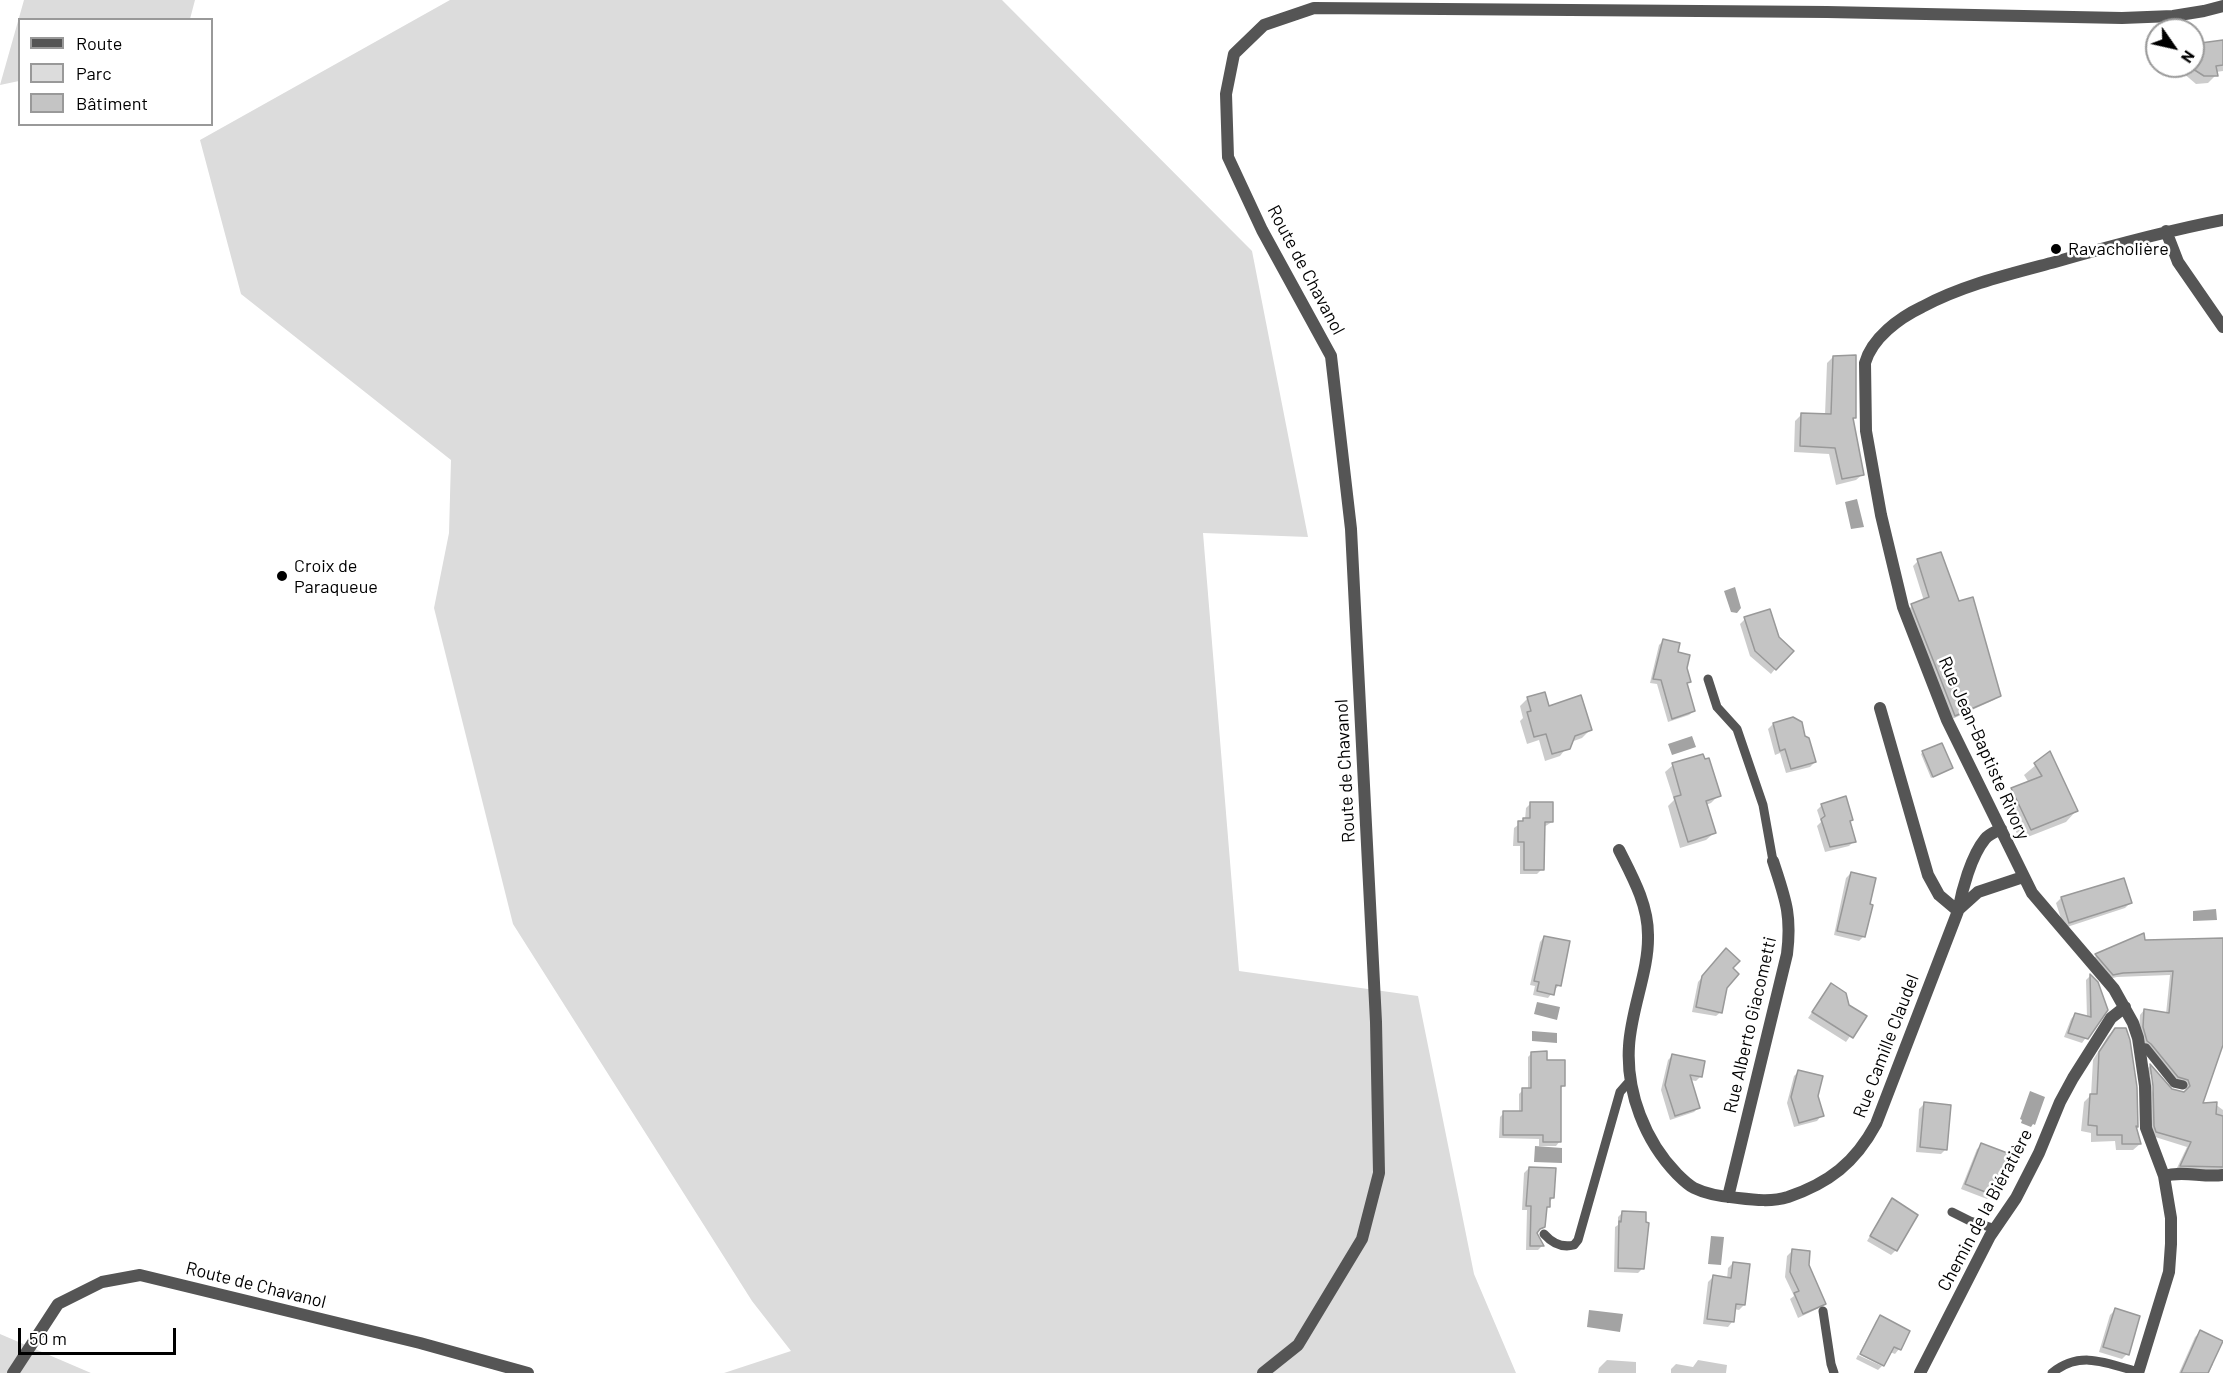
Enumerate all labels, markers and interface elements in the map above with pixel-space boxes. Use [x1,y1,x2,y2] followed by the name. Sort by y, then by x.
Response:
[18,18,213,126] legend
[2145,18,2205,78] north arrow
[76,32,122,54] text: Route
[2178,47,2200,67] text: N
[76,62,112,84] text: Parc
[76,92,148,114] text: Bâtiment
[1263,201,1349,339] street label: Route de Chavanol
[2068,238,2169,260] place label: Ravacholière
[2049,242,2063,256] marker: Ravacholière
[294,555,378,598] place label: Croix de Paraqueue
[275,569,289,583] marker: Croix de Paraqueue
[1934,653,2034,843] street label: Rue Jean-Baptiste Rivory
[1330,699,1360,843] street label: Route de Chavanol
[1719,935,1781,1115] street label: Rue Alberto Giacometti
[1849,971,1923,1121] street label: Rue Camille Claudel
[1933,1125,2037,1295] street label: Chemin de la Biératière
[184,1257,328,1313] street label: Route de Chavanol
[21,1316,178,1354] scale bar
[29,1327,67,1349] text: 50 m

